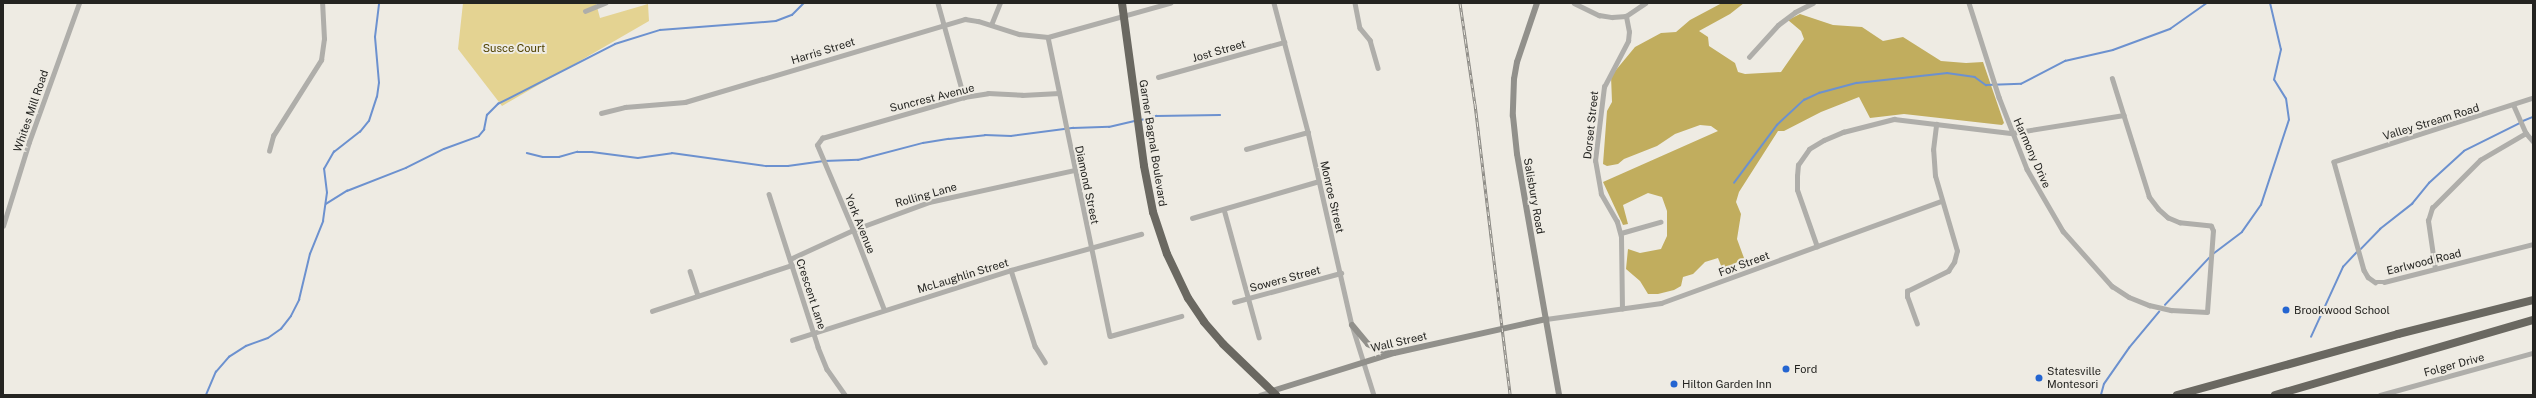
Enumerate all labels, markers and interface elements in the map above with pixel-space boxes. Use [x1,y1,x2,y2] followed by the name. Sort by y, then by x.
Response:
[789,35,857,67] street label: Harris Street
[1191,37,1247,65] street label: Jost Street
[483,41,545,55] park label: Susce Court
[11,68,51,154] street label: Whites Mill Road
[1136,79,1170,207] street label: Garner Bagnal Boulevard
[888,81,976,115] street label: Suncrest Avenue
[1581,90,1601,160] street label: Dorset Street
[2381,101,2481,143] street label: Valley Stream Road
[2011,116,2053,190] street label: Harmony Drive
[1072,145,1102,225] street label: Diamond Street
[1521,157,1547,235] street label: Salisbury Road
[1317,160,1347,234] street label: Monroe Street
[894,180,958,210] street label: Rolling Lane
[842,192,878,256] street label: York Avenue
[2385,246,2463,278] street label: Earlwood Road
[1717,249,1771,279] street label: Fox Street
[916,256,1010,296] street label: McLaughlin Street
[793,257,829,331] street label: Crescent Lane
[1248,263,1322,295] street label: Sowers Street
[2294,303,2390,317] place label: Brookwood School
[2281,305,2291,315] marker: Brookwood School
[1370,329,1428,355] street label: Wall Street
[2422,351,2486,379] street label: Folger Drive
[1794,362,1817,376] place label: Ford
[1781,364,1791,374] marker: Ford
[2047,365,2101,391] place label: Statesville Montesori
[2034,373,2044,383] marker: Statesville Montesori
[1682,377,1771,391] place label: Hilton Garden Inn
[1669,379,1679,389] marker: Hilton Garden Inn

